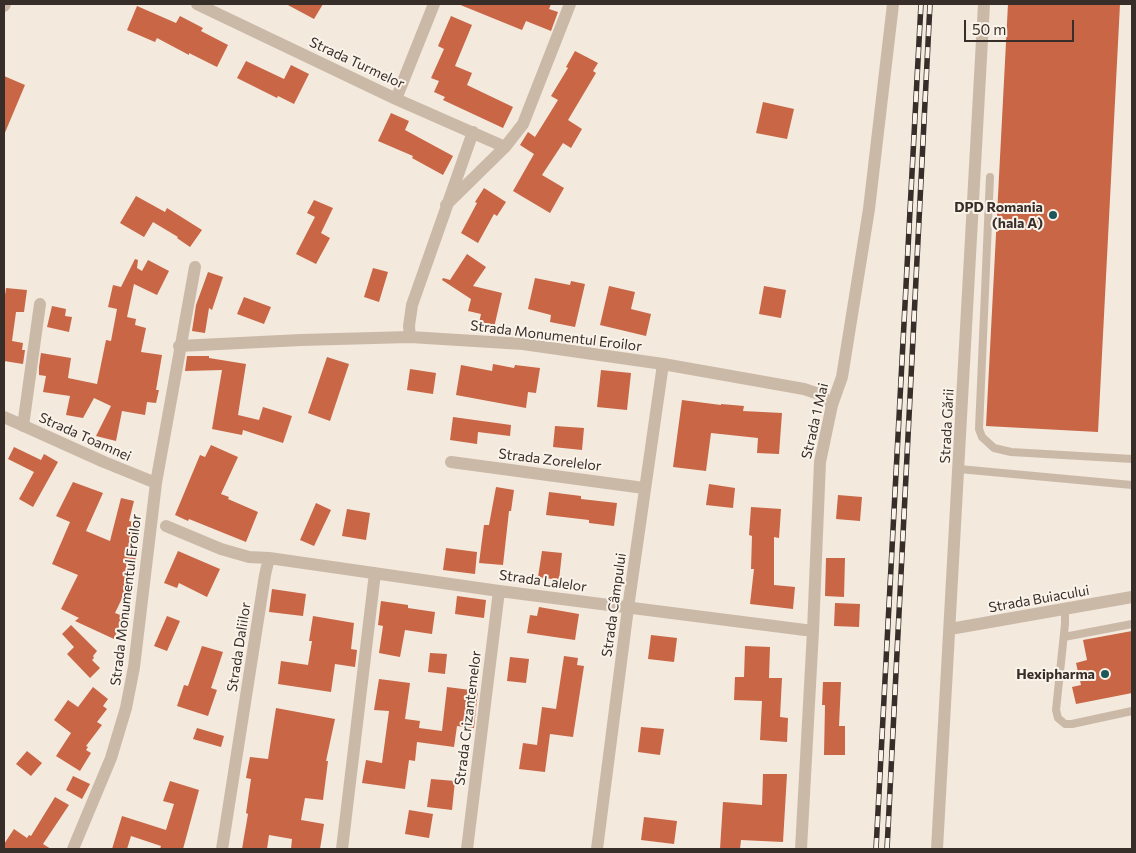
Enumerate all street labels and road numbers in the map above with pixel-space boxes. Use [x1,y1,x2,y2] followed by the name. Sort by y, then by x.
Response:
[307,34,407,92] street label: Strada Turmelor
[469,317,643,355] street label: Strada Monumentul Eroilor
[798,381,832,461] street label: Strada 1 Mai
[937,388,957,464] street label: Strada Gării
[36,409,134,465] street label: Strada Toamnei
[498,445,602,475] street label: Strada Zorelelor
[107,513,145,687] street label: Strada Monumentul Eroilor
[598,552,630,658] street label: Strada Câmpului
[498,567,588,595] street label: Strada Lalelor
[987,582,1091,616] street label: Strada Buiacului
[224,601,254,693] street label: Strada Daliilor
[451,650,485,786] street label: Strada Crizantemelor

